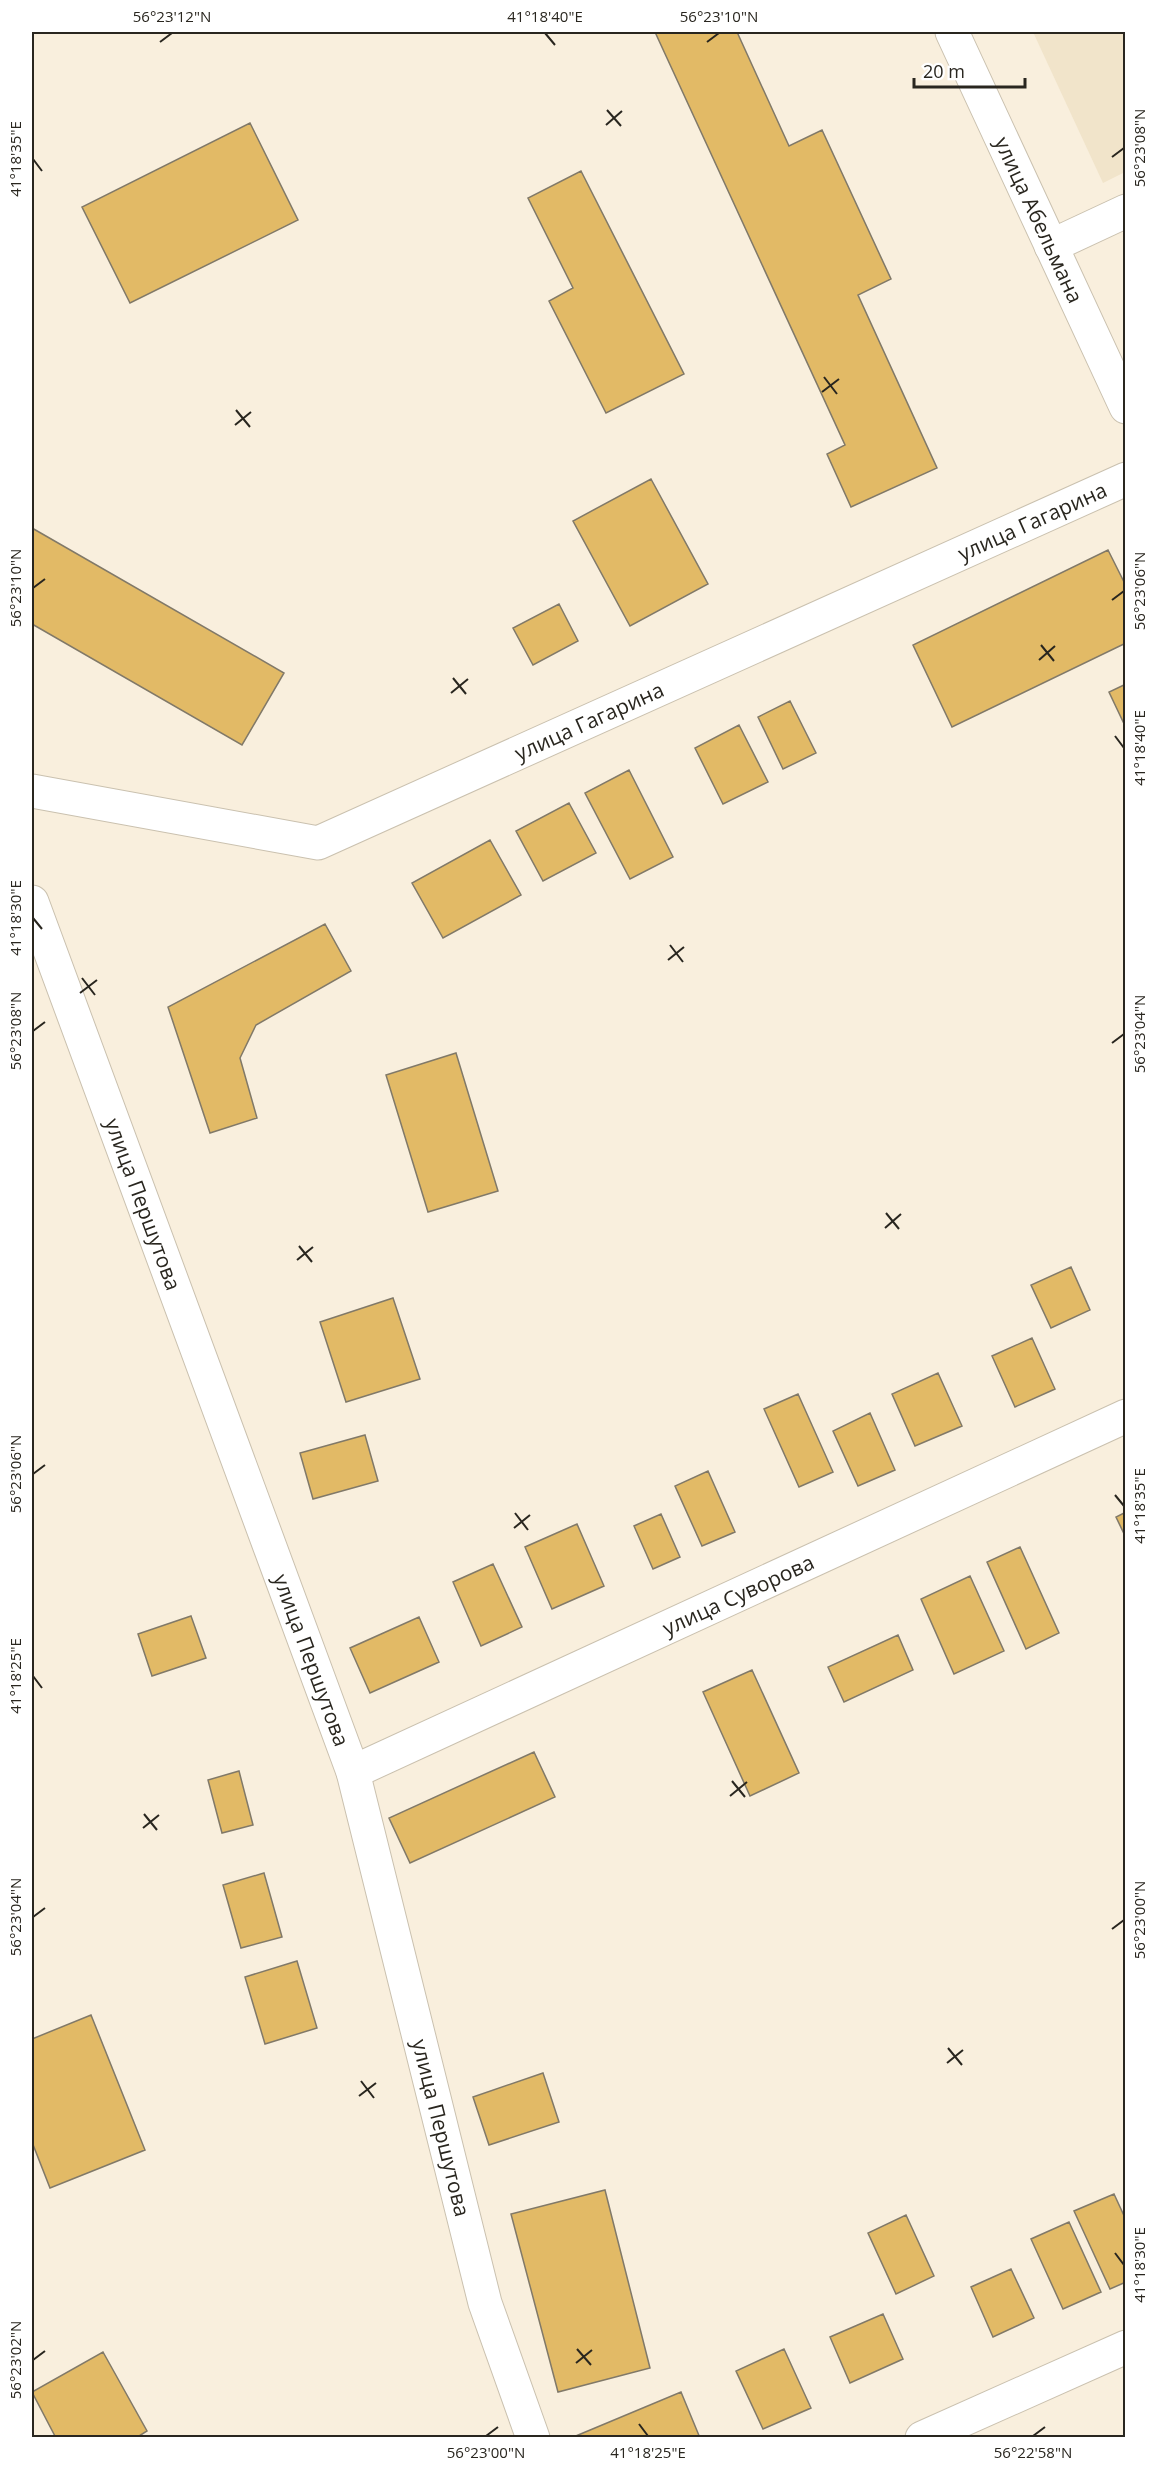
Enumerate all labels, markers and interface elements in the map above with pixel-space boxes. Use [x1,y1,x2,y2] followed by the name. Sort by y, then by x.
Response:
[133,6,211,26] text: 56°23'12"N
[507,6,583,26] text: 41°18'40"E
[680,6,758,26] text: 56°23'10"N
[914,51,1025,89] scale bar
[923,59,965,83] text: 20 m
[1129,109,1149,187] text: 56°23'08"N
[5,121,25,197] text: 41°18'35"E
[988,132,1090,307] street label: улица Абельмана
[953,475,1111,567] street label: улица Гагарина
[5,549,25,627] text: 56°23'10"N
[1129,552,1149,630] text: 56°23'06"N
[510,675,668,767] street label: улица Гагарина
[1129,710,1149,786] text: 41°18'40"E
[5,880,25,956] text: 41°18'30"E
[5,992,25,1070] text: 56°23'08"N
[1129,995,1149,1073] text: 56°23'04"N
[99,1114,188,1294] street label: улица Першутова
[5,1435,25,1513] text: 56°23'06"N
[1129,1468,1149,1544] text: 41°18'35"E
[658,1548,818,1642] street label: улица Суворова
[267,1570,356,1750] street label: улица Першутова
[5,1638,25,1714] text: 41°18'25"E
[5,1878,25,1956] text: 56°23'04"N
[1129,1881,1149,1959] text: 56°23'00"N
[406,2036,477,2219] street label: улица Першутова
[1129,2227,1149,2303] text: 41°18'30"E
[5,2321,25,2399] text: 56°23'02"N
[447,2442,525,2462] text: 56°23'00"N
[610,2442,686,2462] text: 41°18'25"E
[994,2442,1072,2462] text: 56°22'58"N

